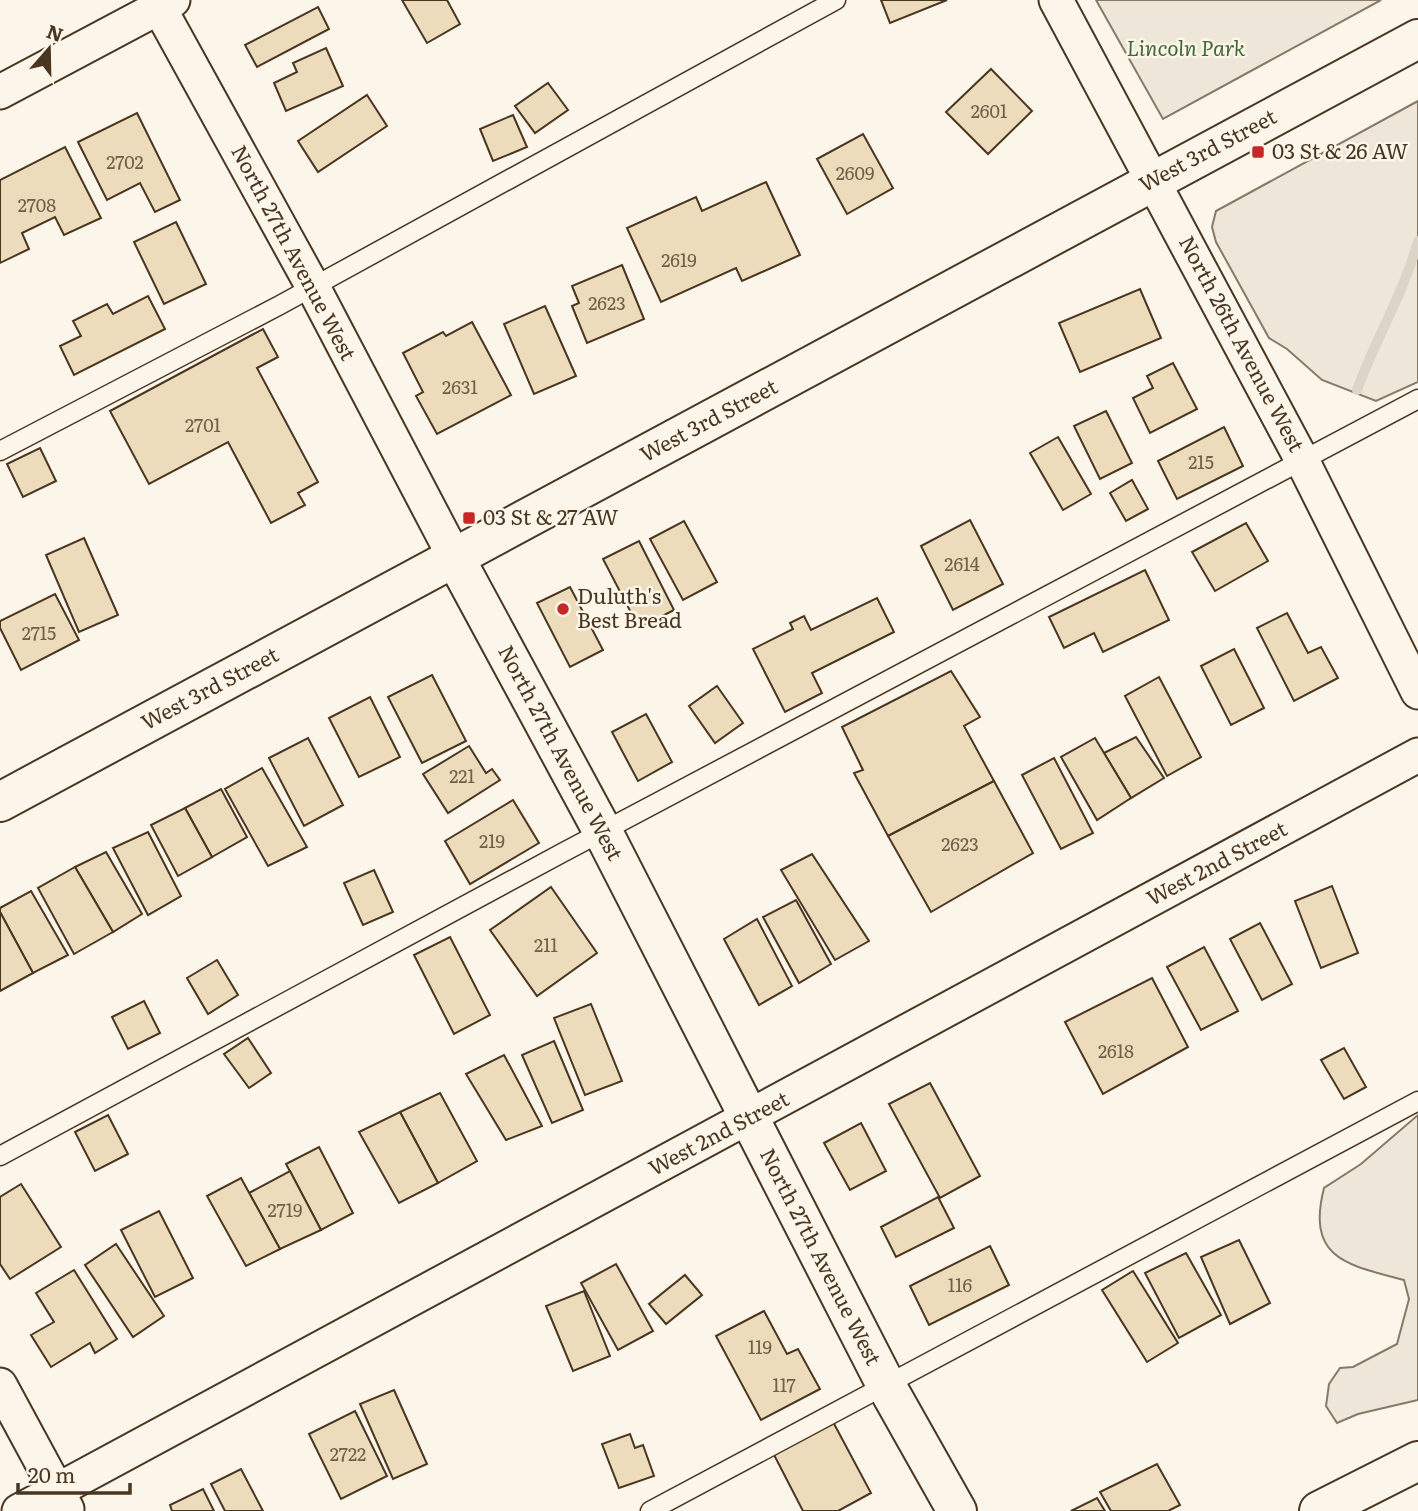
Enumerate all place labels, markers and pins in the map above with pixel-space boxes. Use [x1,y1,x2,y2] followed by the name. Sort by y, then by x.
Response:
[1272,134,1408,165] place label: 03 St & 26 AW
[1250,144,1266,160] marker: 03 St & 26 AW
[483,500,618,531] place label: 03 St & 27 AW
[461,510,477,526] marker: 03 St & 27 AW
[577,579,682,634] place label: Duluth's Best Bread
[555,601,571,617] marker: Duluth's Best Bread

